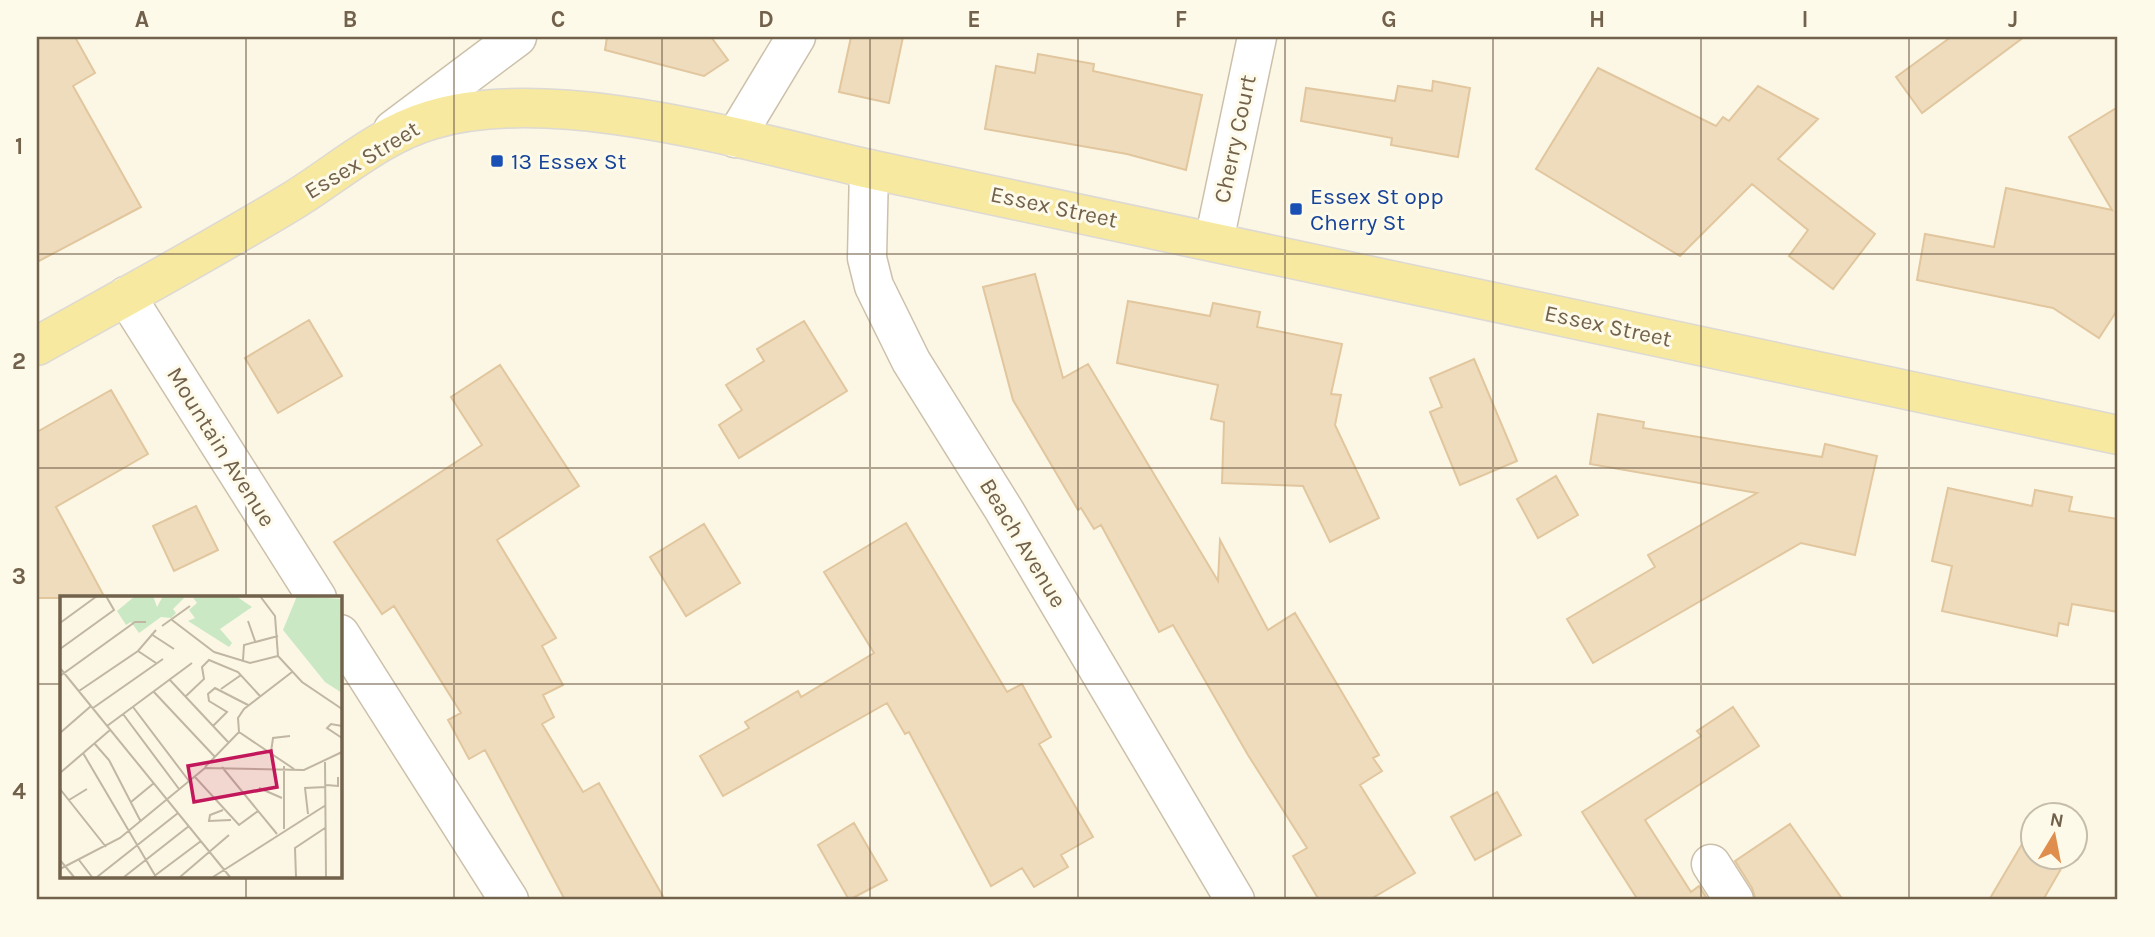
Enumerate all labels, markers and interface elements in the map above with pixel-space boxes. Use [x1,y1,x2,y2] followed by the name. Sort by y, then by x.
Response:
[135,6,149,33] text: A
[343,6,357,33] text: B
[551,6,565,33] text: C
[758,6,774,33] text: D
[967,6,981,33] text: E
[1175,6,1187,33] text: F
[1381,6,1397,33] text: G
[1589,6,1605,33] text: H
[1801,6,1809,33] text: I
[2008,6,2018,33] text: J
[1208,72,1262,205] street label: Cherry Court
[300,115,425,205] street label: Essex Street
[15,133,23,160] text: 1
[511,148,627,175] place label: 13 Essex St
[489,153,505,169] marker: 13 Essex St
[988,180,1120,234] street label: Essex Street
[1310,183,1444,236] place label: Essex St opp Cherry St
[1288,201,1304,217] marker: Essex St opp Cherry St
[1542,299,1674,353] street label: Essex Street
[12,348,26,375] text: 2
[161,362,281,532] street label: Mountain Avenue
[974,474,1072,612] street label: Beach Avenue
[12,563,26,590] text: 3
[60,596,341,878] inset map
[12,778,26,805] text: 4
[2018,800,2088,870] north arrow
[2048,808,2065,832] text: N

